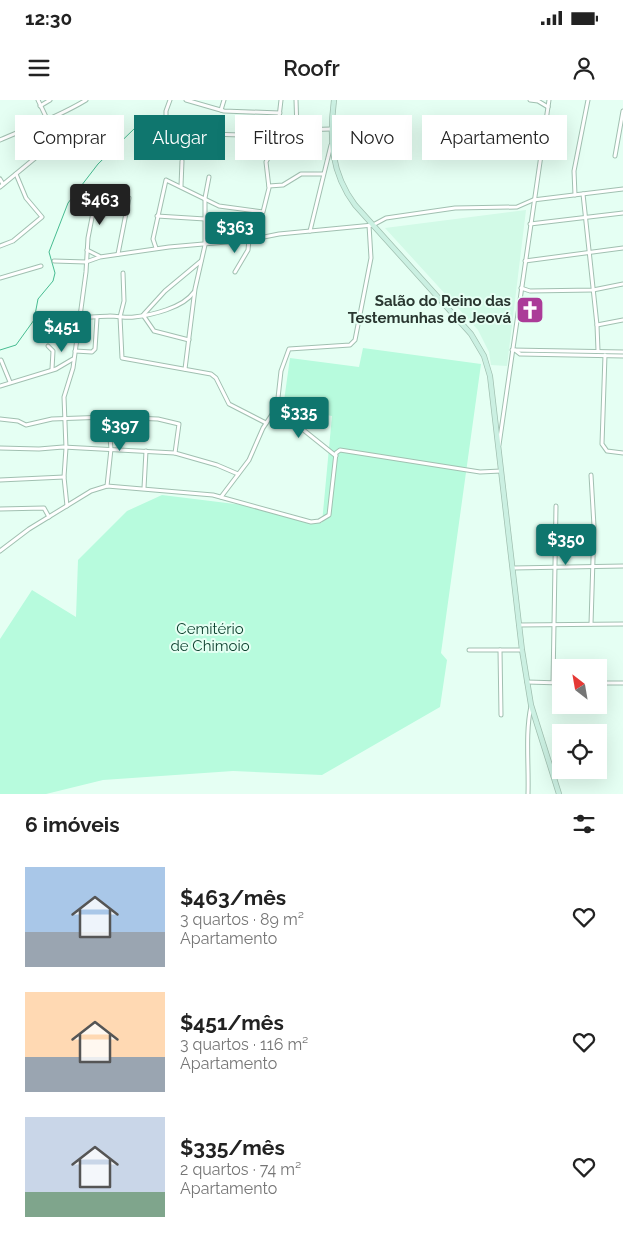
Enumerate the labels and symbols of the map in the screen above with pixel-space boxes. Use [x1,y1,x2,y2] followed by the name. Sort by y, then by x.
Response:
[70,184,130,226] pin: $463
[205,212,265,254] pin: $363
[348,292,511,327] place label: Salão do Reino das Testemunhas de Jeová
[515,295,545,325] church icon: Salão do Reino das Testemunhas de Jeová
[32,310,92,353] pin: $451
[269,396,329,439] pin: $335
[90,410,150,452] pin: $397
[536,524,596,566] pin: $350
[170,620,250,655] park label: Cemitério de Chimoio
[552,659,608,714] north arrow

